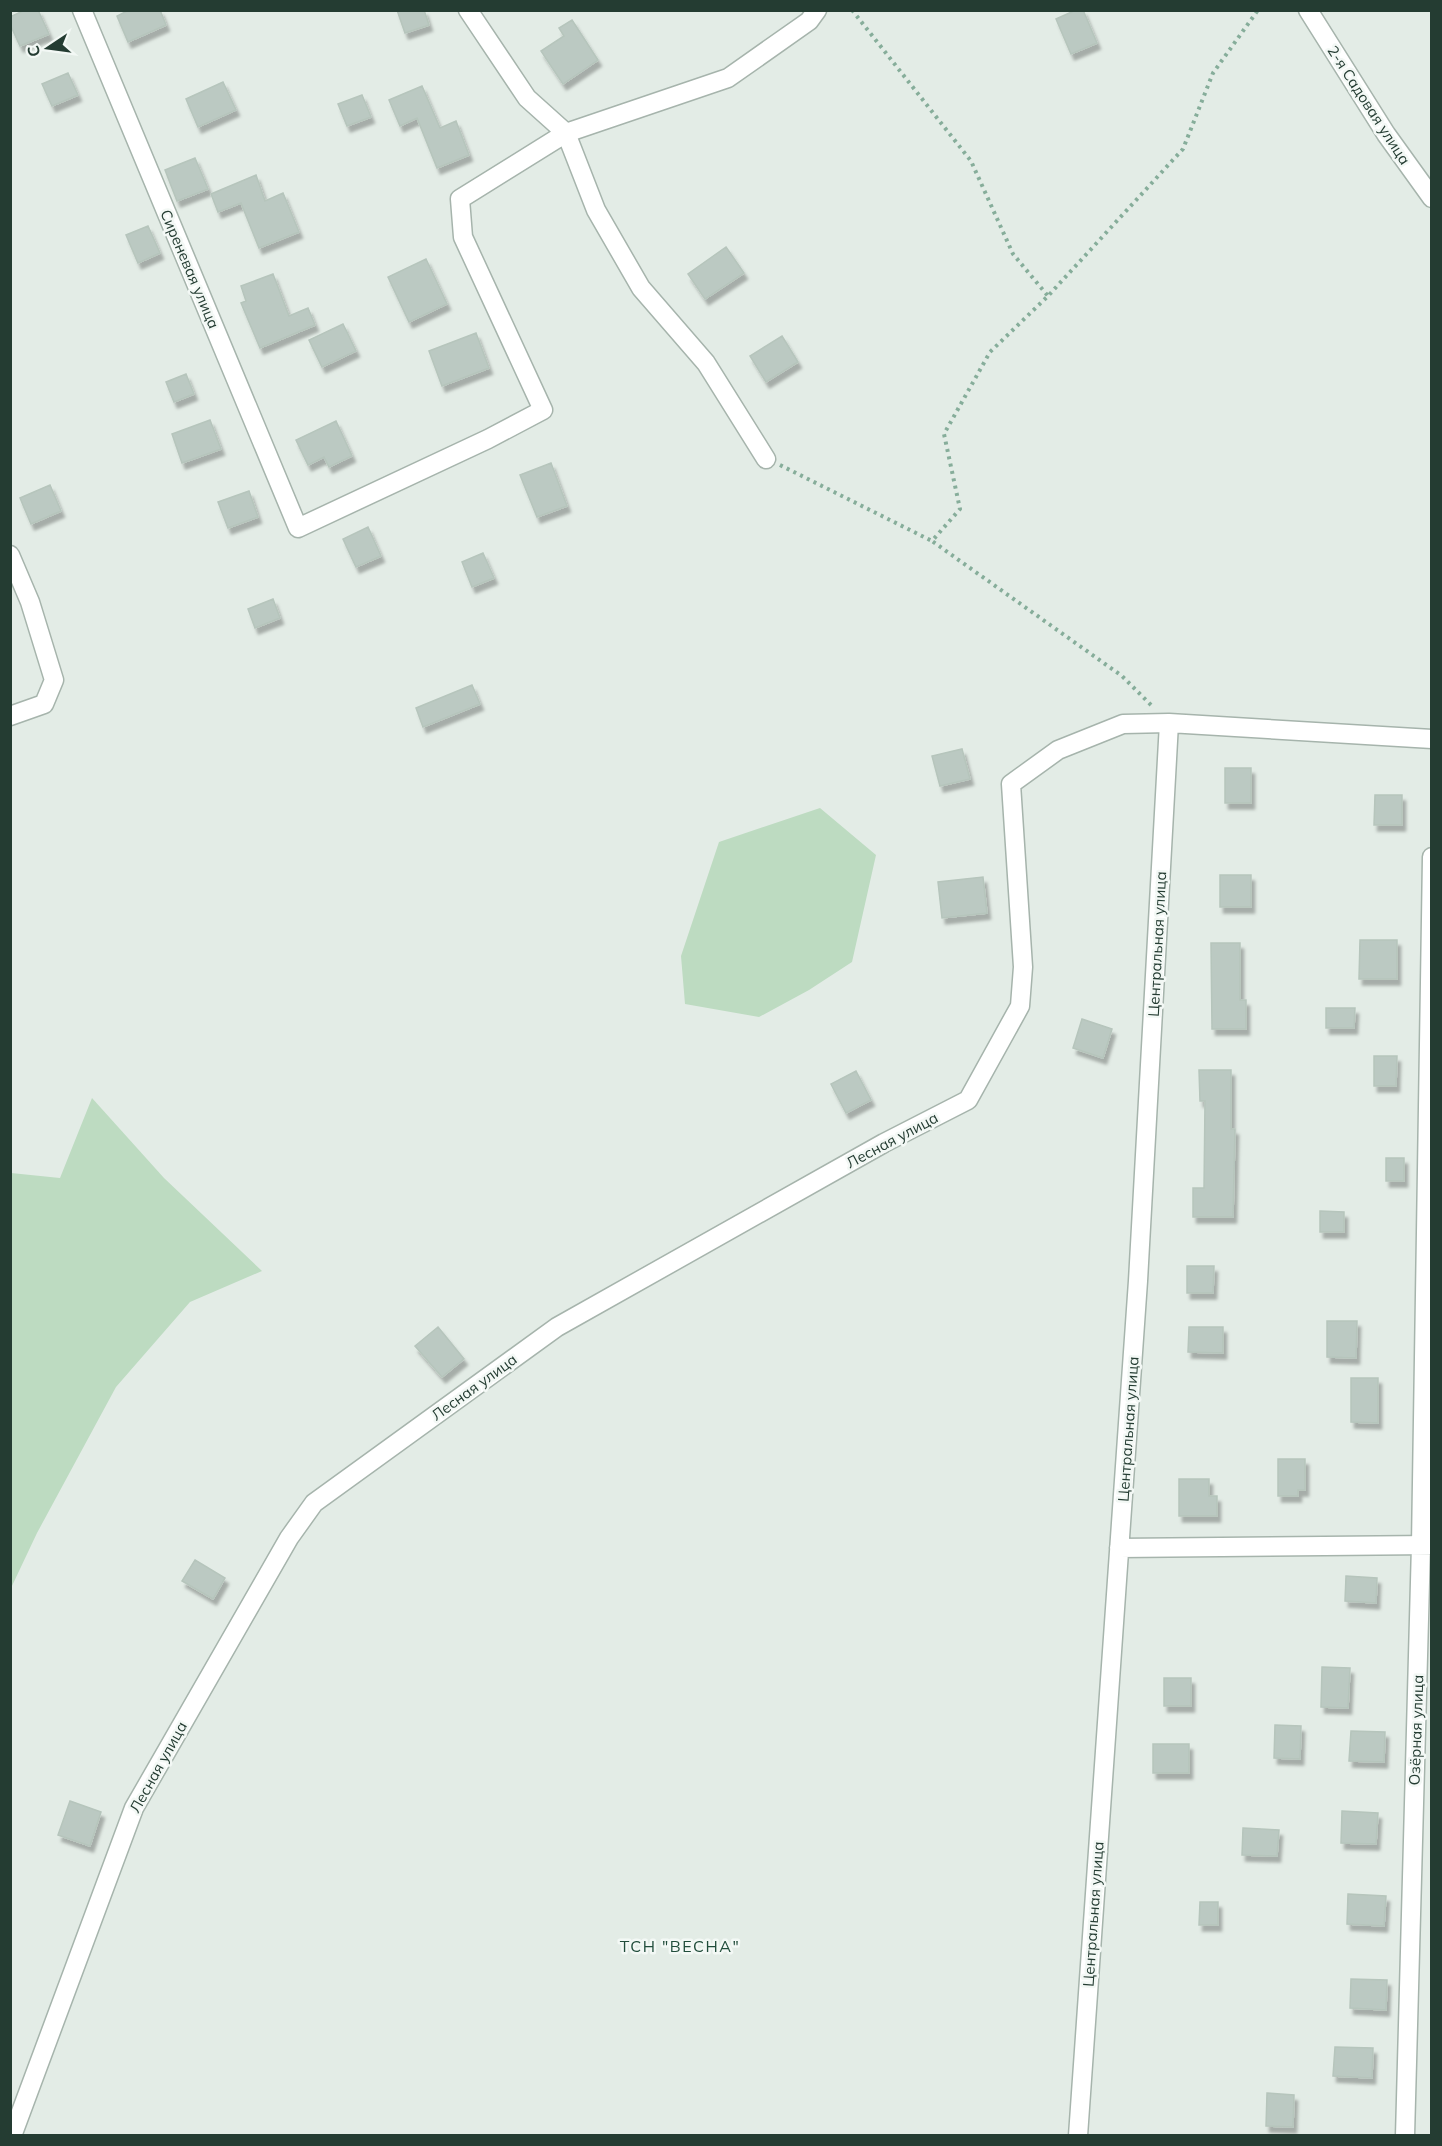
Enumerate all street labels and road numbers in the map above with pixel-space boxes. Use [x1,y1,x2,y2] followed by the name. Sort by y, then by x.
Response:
[1323,42,1415,168] street label: 2-я Садовая улица
[156,207,224,331] street label: Сиреневая улица
[1144,871,1170,1017] street label: Центральная улица
[843,1108,941,1172] street label: Лесная улица
[427,1350,521,1424] street label: Лесная улица
[1113,1356,1143,1502] street label: Центральная улица
[1405,1674,1427,1786] street label: Озёрная улица
[125,1718,191,1816] street label: Лесная улица
[1078,1841,1108,1987] street label: Центральная улица

